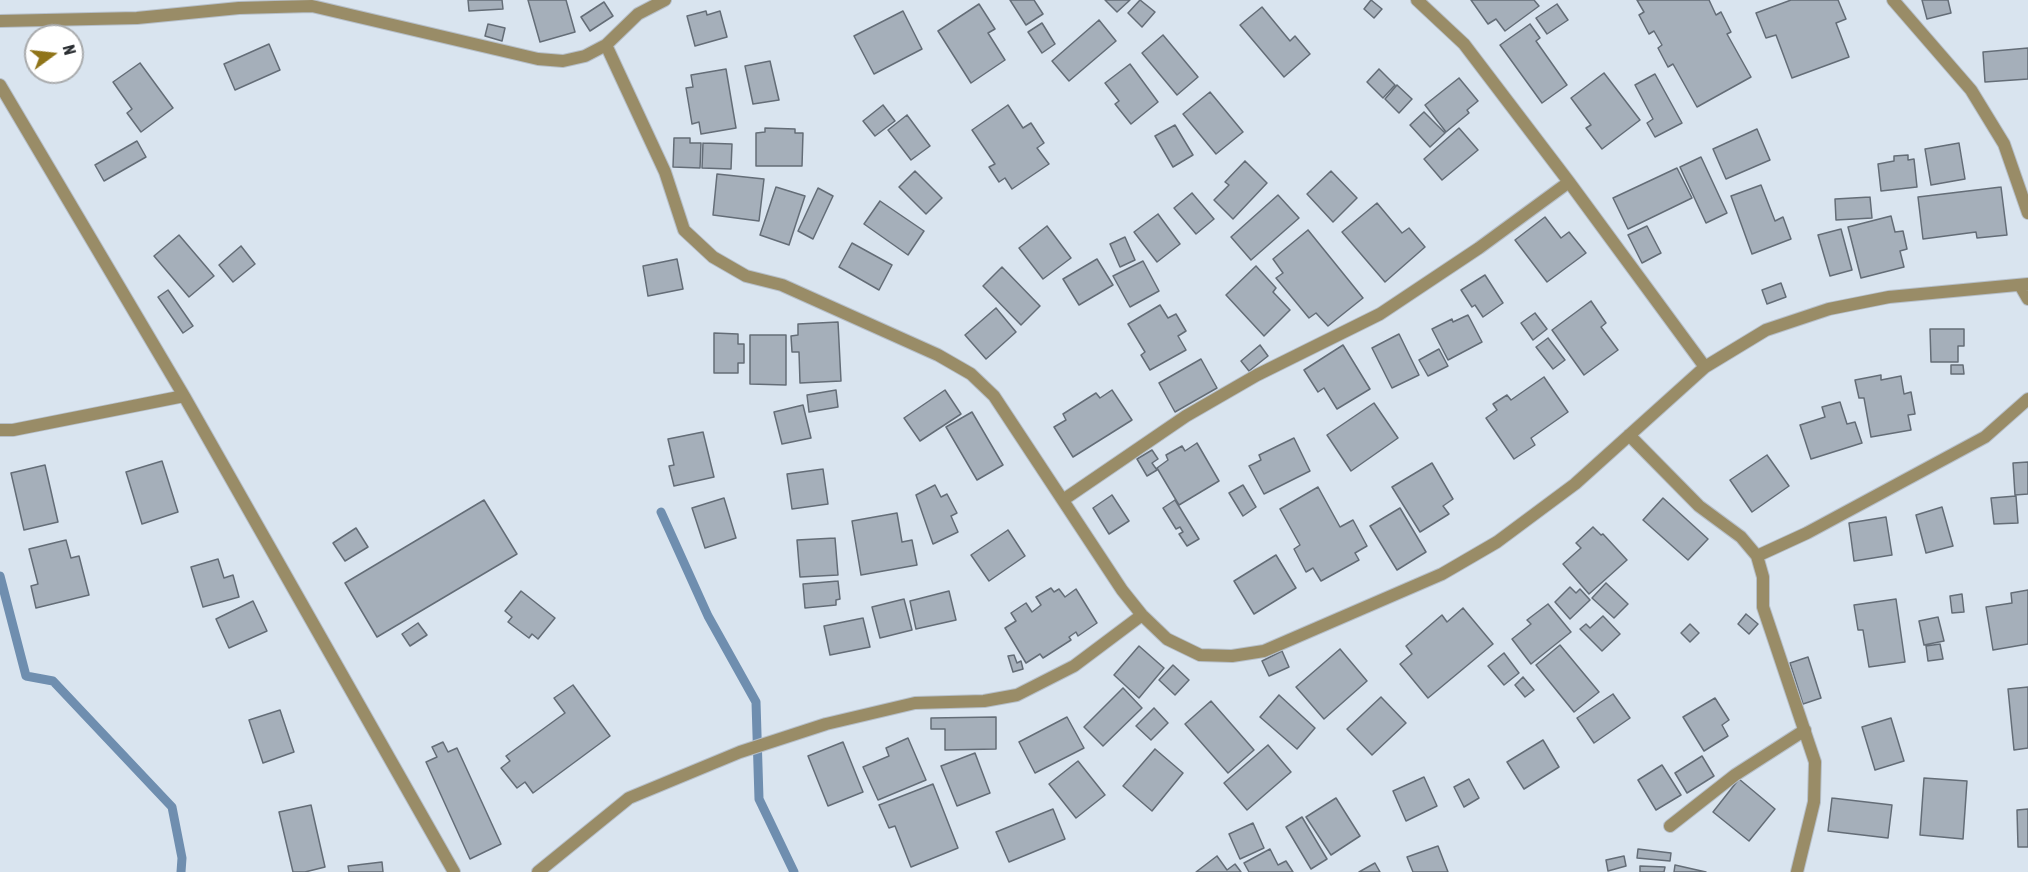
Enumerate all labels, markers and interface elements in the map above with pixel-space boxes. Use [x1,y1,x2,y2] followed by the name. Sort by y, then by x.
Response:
[24,24,84,84] north arrow
[60,43,79,57] text: N

